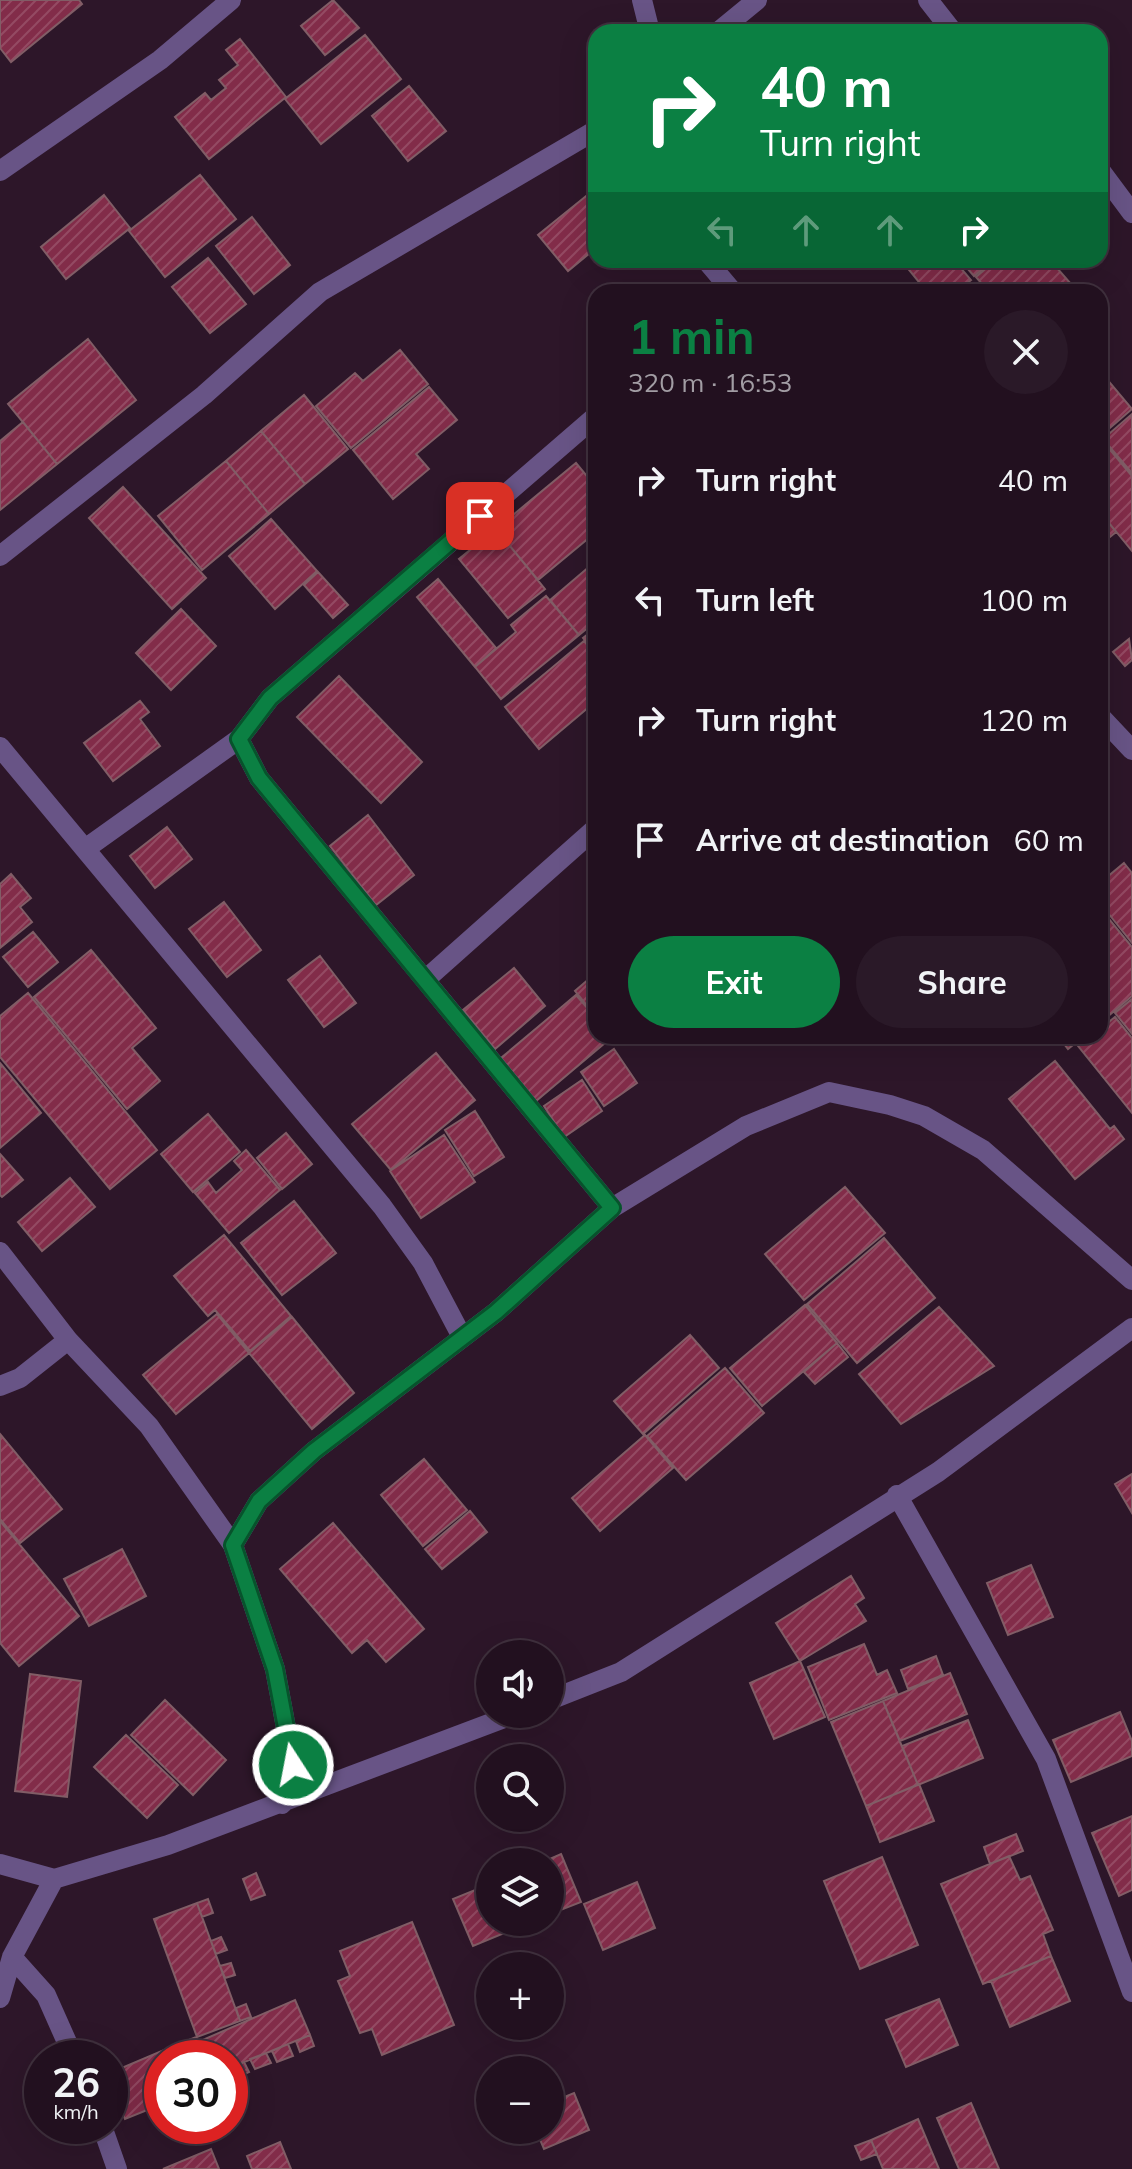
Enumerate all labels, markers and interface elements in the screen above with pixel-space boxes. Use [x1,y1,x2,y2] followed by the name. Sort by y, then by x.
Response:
[760,51,893,121] text: 40 m
[628,56,732,160] icon: right
[760,120,921,165] text: Turn right
[700,208,744,252] icon: left
[784,208,828,252] icon: ahead
[868,208,912,252] icon: ahead
[952,208,996,252] icon: right
[628,306,755,366] text: 1 min
[984,310,1068,394] button: close
[628,366,792,399] text: 320 m · 16:53
[628,458,672,502] icon: right
[696,461,836,499] text: Turn right
[998,461,1068,499] text: 40 m
[446,482,514,550] pin
[458,494,502,538] icon: arrive
[628,578,672,622] icon: left
[696,581,814,619] text: Turn left
[980,581,1068,619] text: 100 m
[628,698,672,742] icon: right
[696,701,836,739] text: Turn right
[980,701,1068,739] text: 120 m
[628,818,672,862] icon: arrive
[696,821,990,859] text: Arrive at destination
[1014,821,1084,859] text: 60 m
[628,936,840,1028] button: Exit
[856,936,1068,1028] button: Share
[476,1640,564,2144] map controls
[476,1640,564,1728] button: sound
[251,1723,335,1807] position arrow
[476,1744,564,1832] button: search
[476,1848,564,1936] button: layers
[476,1952,564,2040] button: +
[144,2040,248,2144] speed limit sign: 30
[476,2056,564,2144] button: −
[52,2057,100,2107] text: 26
[53,2099,99,2124] text: km/h

